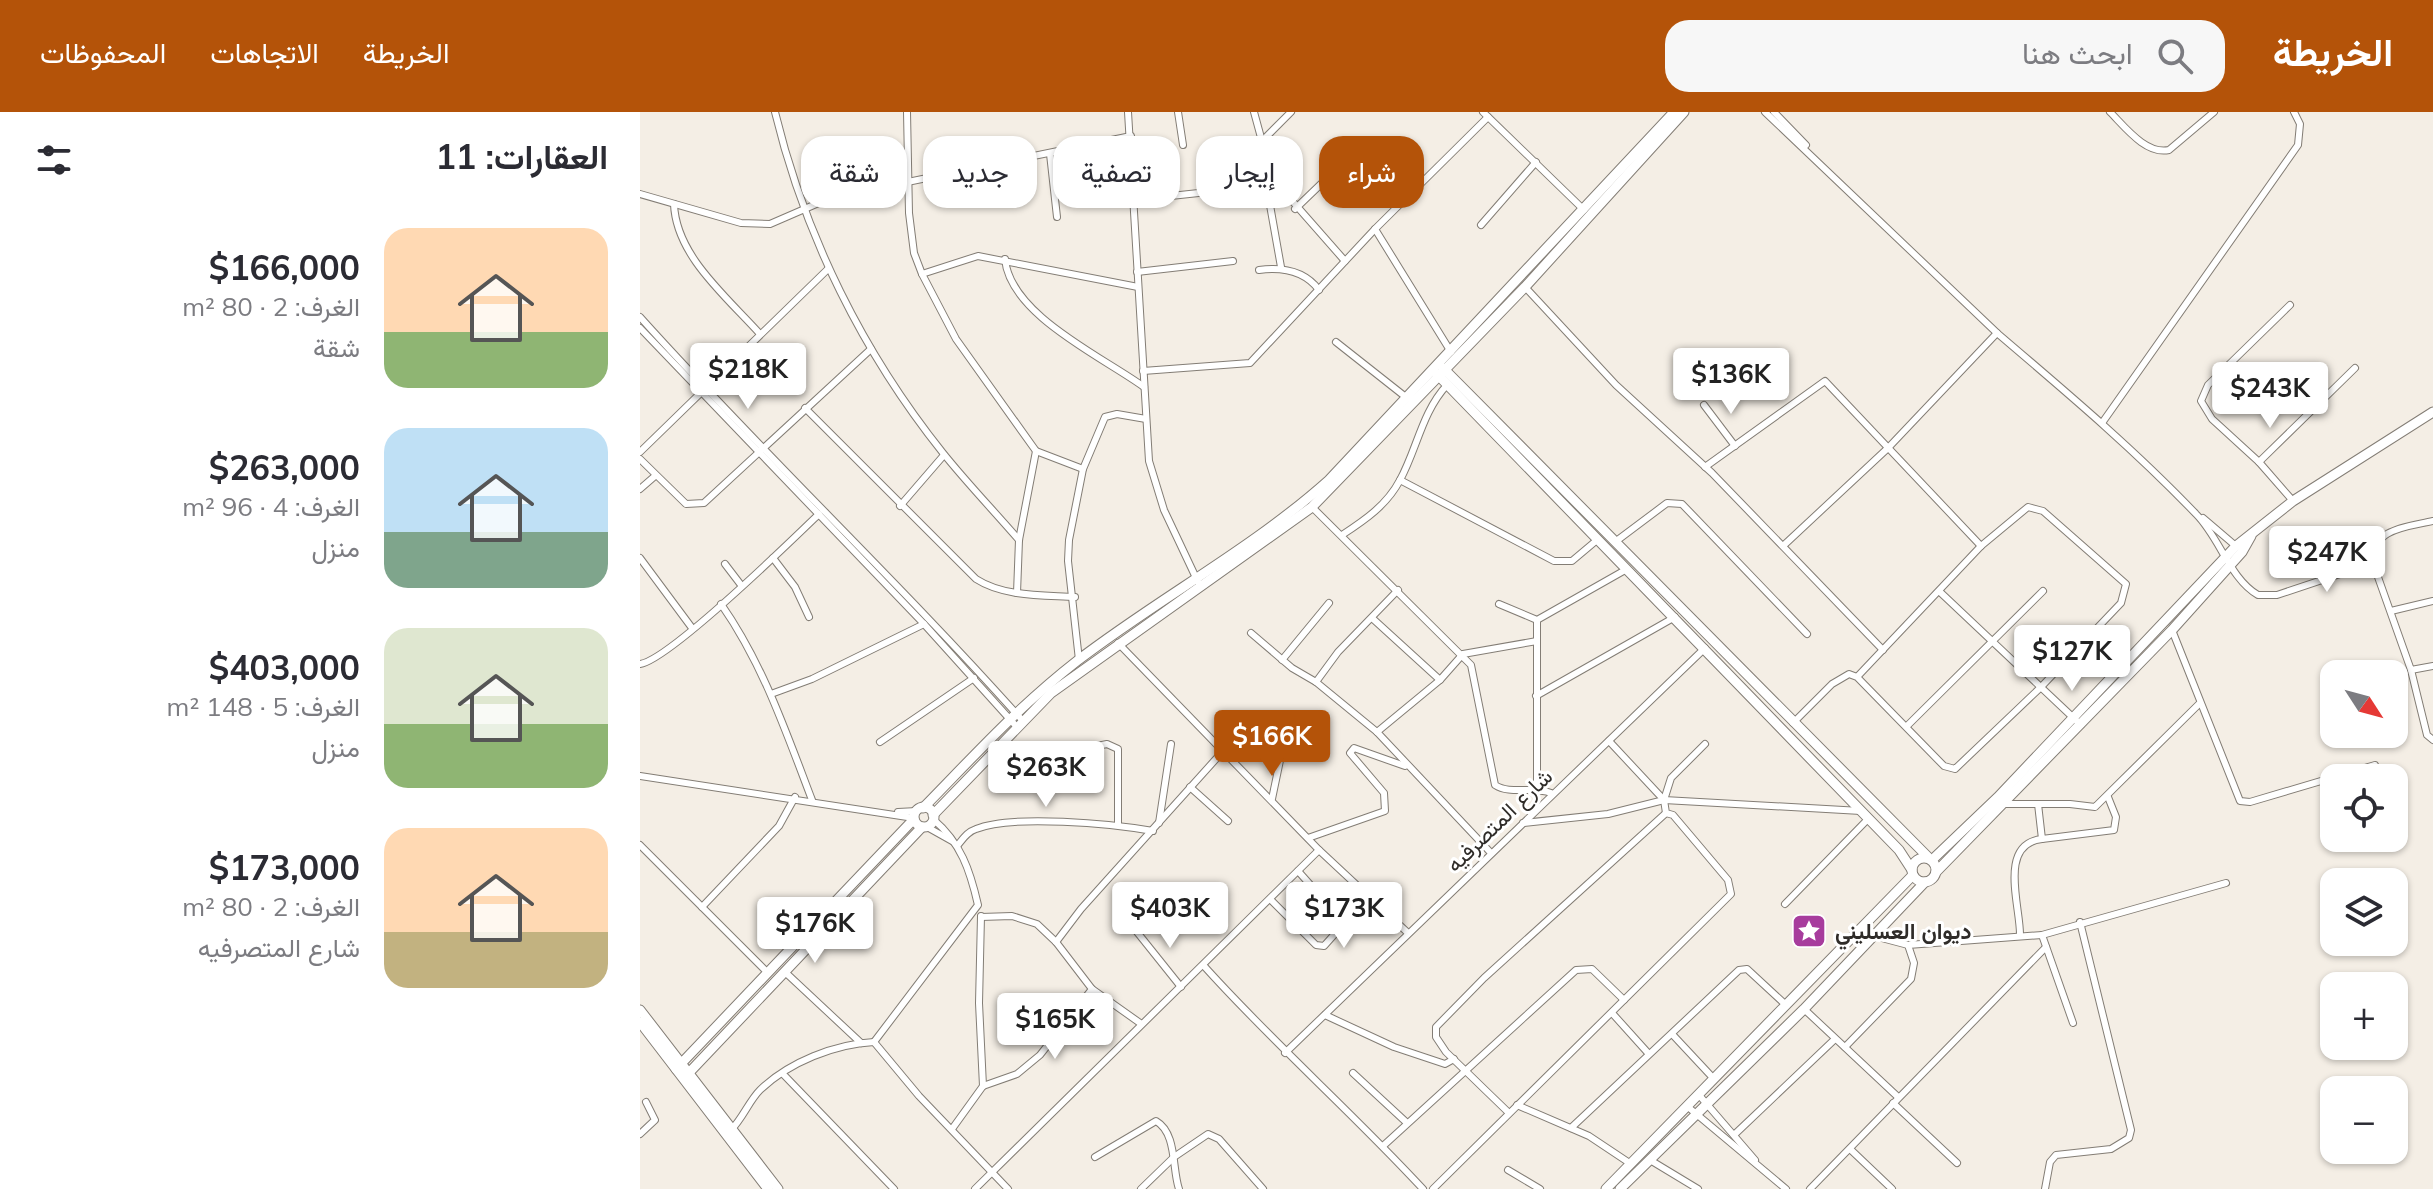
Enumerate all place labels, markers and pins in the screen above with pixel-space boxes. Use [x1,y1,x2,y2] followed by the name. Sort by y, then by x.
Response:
[692,343,804,411] pin: $218K
[1675,348,1787,416] pin: $136K
[2214,362,2326,430] pin: $243K
[2271,526,2383,594] pin: $247K
[2016,625,2128,693] pin: $127K
[1216,710,1328,778] pin: $166K
[990,741,1102,809] pin: $263K
[1114,882,1226,950] pin: $403K
[1288,882,1400,950] pin: $173K
[759,897,871,965] pin: $176K
[1790,912,1828,950] place icon: ديوان العسليني
[1835,917,1972,950] place label: ديوان العسليني
[999,993,1111,1061] pin: $165K

